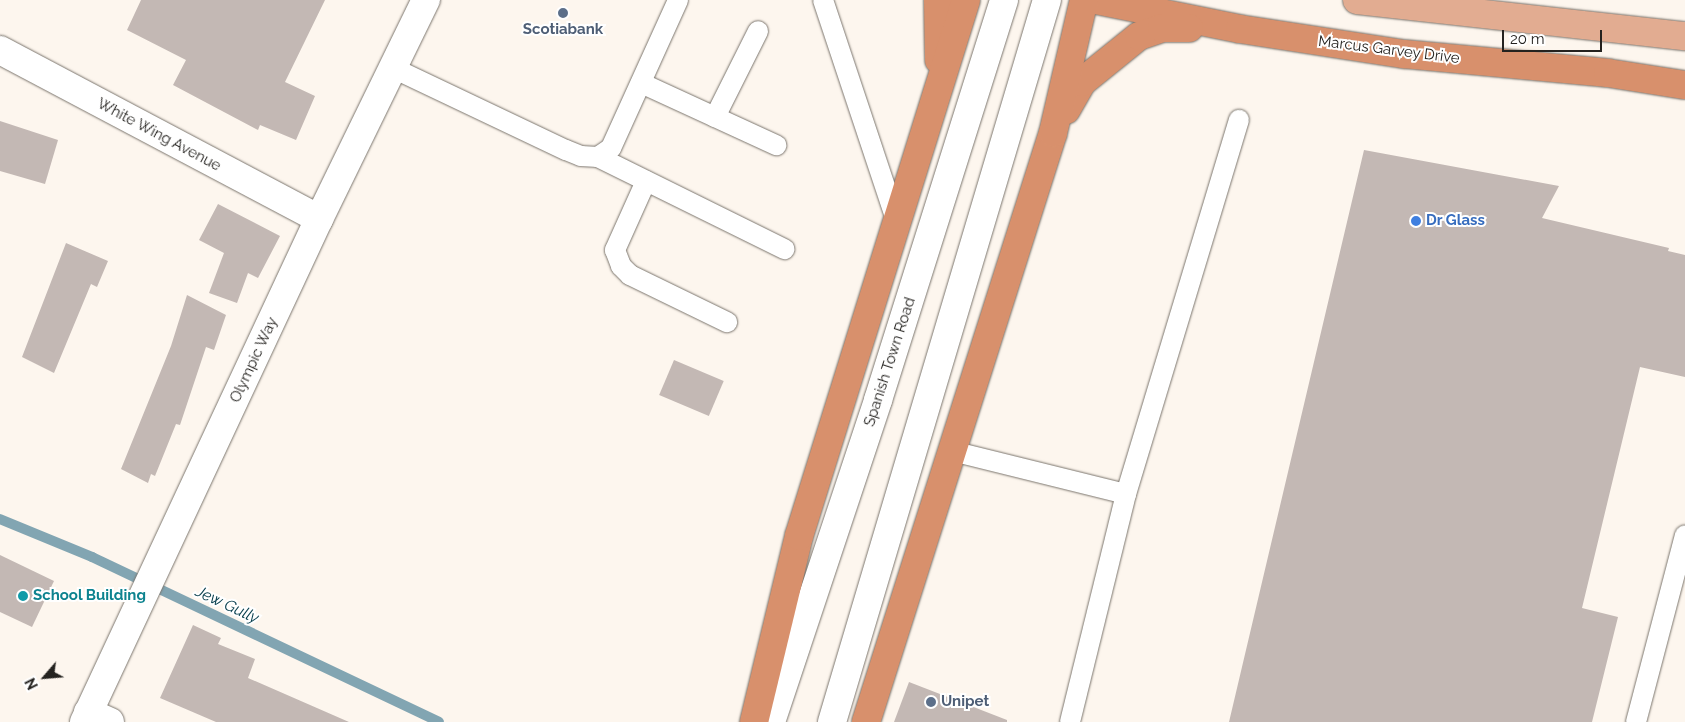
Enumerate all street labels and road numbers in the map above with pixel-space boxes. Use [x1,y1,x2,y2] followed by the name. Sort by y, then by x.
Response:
[1317,32,1461,68] street label: Marcus Garvey Drive
[94,95,224,175] street label: White Wing Avenue
[861,295,919,429] street label: Spanish Town Road
[226,314,282,406] street label: Olympic Way

